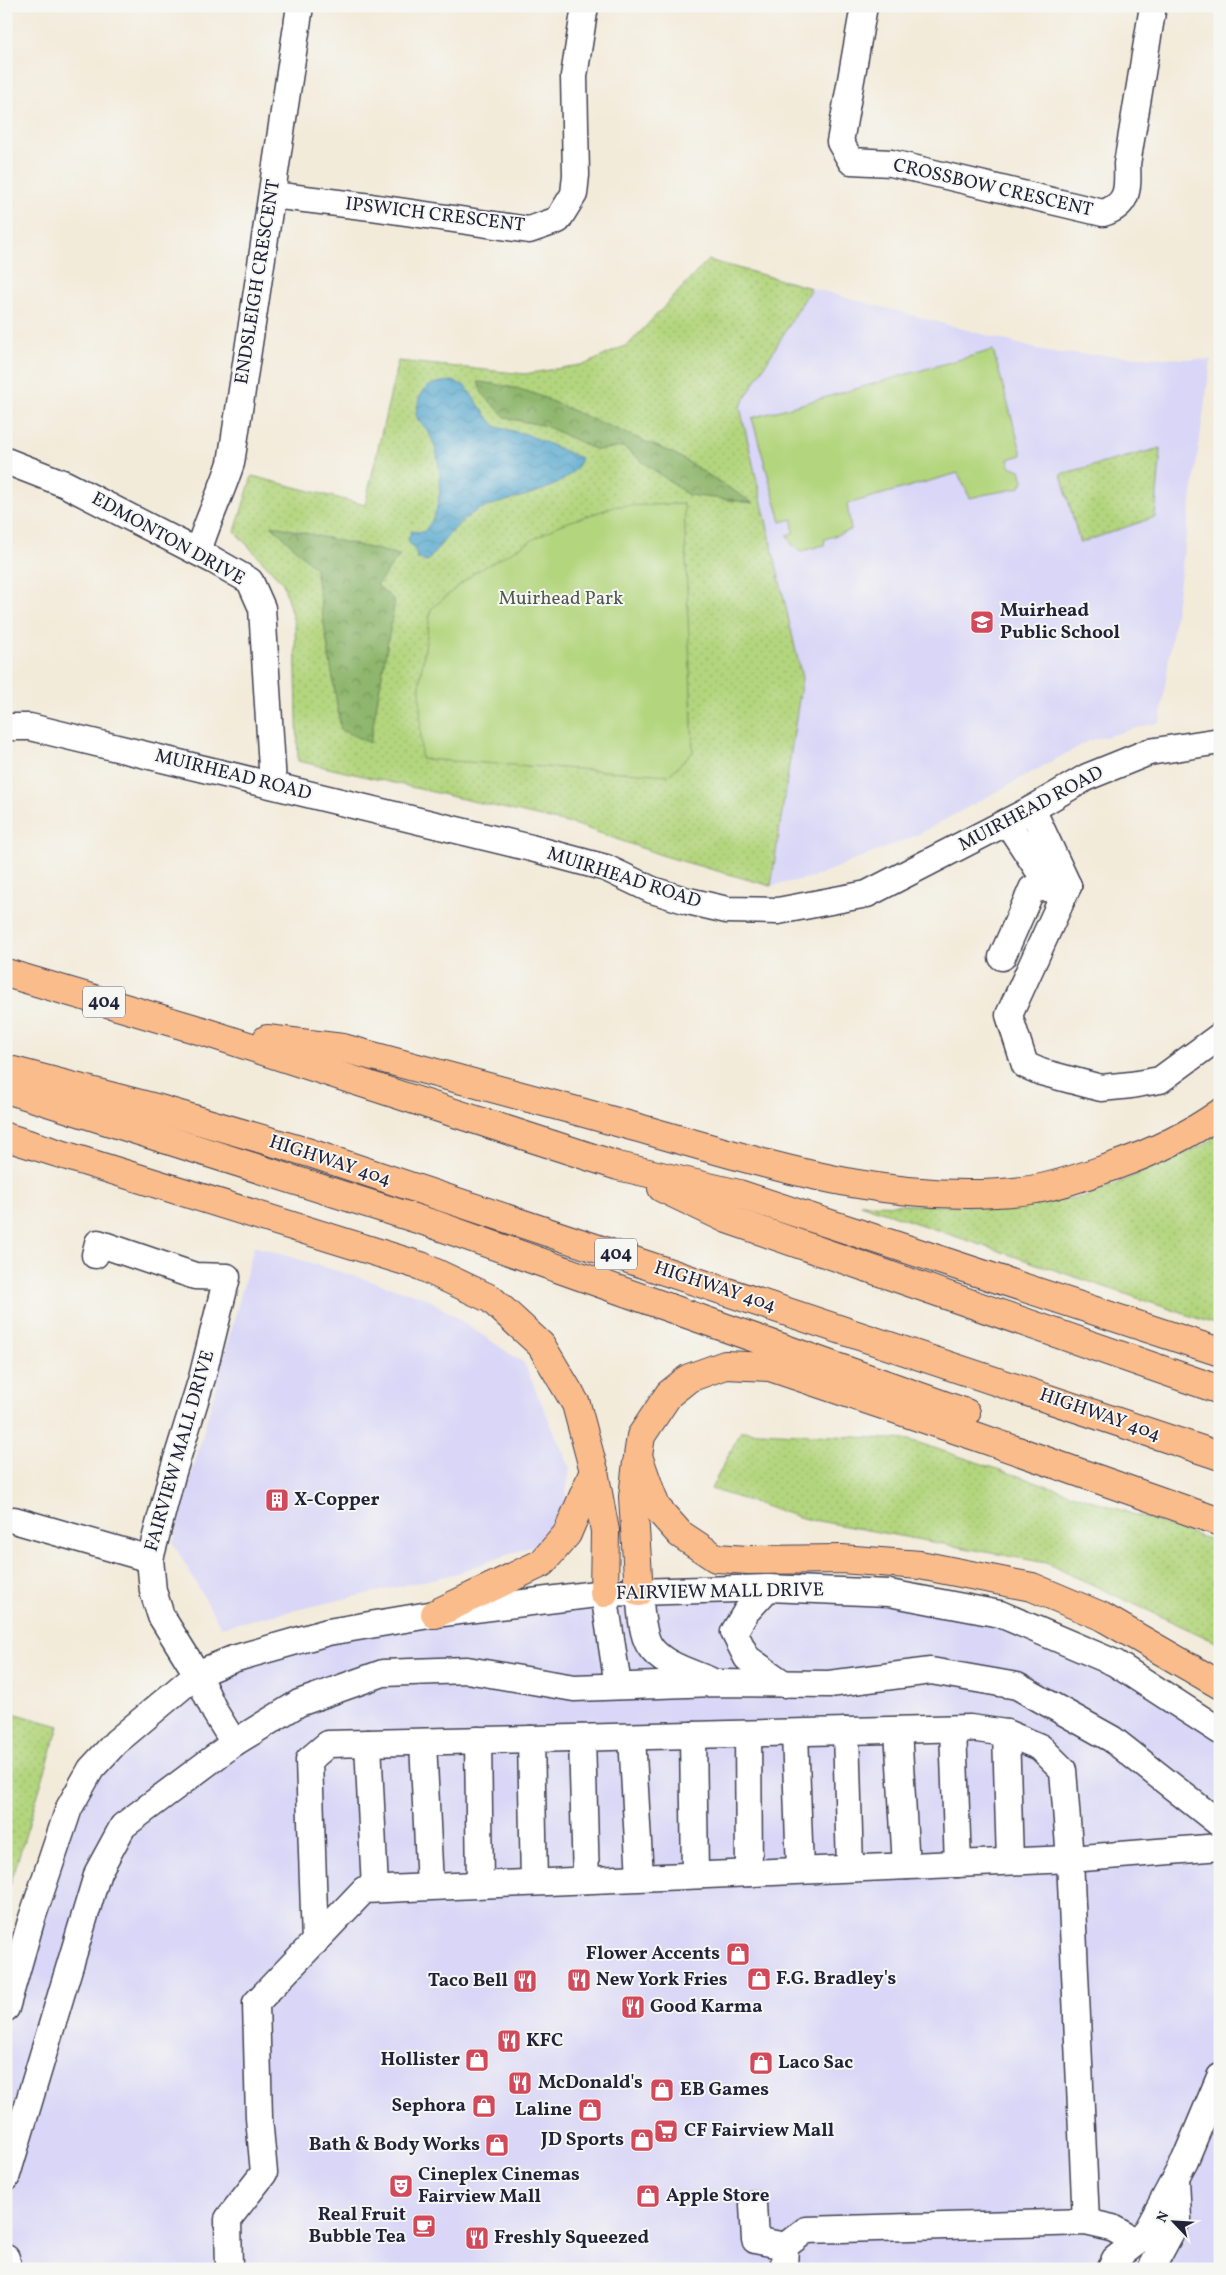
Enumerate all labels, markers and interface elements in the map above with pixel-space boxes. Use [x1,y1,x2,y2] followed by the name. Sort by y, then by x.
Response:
[890,152,1096,224] street label: CROSSBOW CRESCENT
[229,178,287,386] street label: ENDSLEIGH CRESCENT
[344,191,526,239] street label: IPSWICH CRESCENT
[87,486,249,592] street label: EDMONTON DRIVE
[499,586,623,612] park label: Muirhead Park
[1000,598,1120,646] place label: Muirhead Public School
[969,609,995,635] school or university icon: Muirhead Public School
[152,743,314,807] street label: MUIRHEAD ROAD
[954,760,1108,858] street label: MUIRHEAD ROAD
[544,841,704,915] street label: MUIRHEAD ROAD
[83,986,125,1018] road number: 404
[266,1129,394,1193] street label: HIGHWAY 404
[595,1238,637,1270] road number: 404
[651,1255,779,1319] street label: HIGHWAY 404
[139,1347,221,1555] street label: FAIRVIEW MALL DRIVE
[1036,1382,1164,1448] street label: HIGHWAY 404
[264,1487,290,1513] building icon: X-Copper
[294,1487,379,1513] place label: X-Copper
[616,1577,824,1607] street label: FAIRVIEW MALL DRIVE
[586,1941,720,1967] place label: Flower Accents
[725,1941,751,1967] shop icon: Flower Accents
[746,1966,772,1992] shop icon: F.G. Bradley's
[776,1966,896,1992] place label: F.G. Bradley's
[566,1967,592,1993] restaurant icon: New York Fries
[596,1967,728,1993] place label: New York Fries
[428,1968,508,1994] place label: Taco Bell
[512,1968,538,1994] restaurant icon: Taco Bell
[620,1994,646,2020] restaurant icon: Good Karma
[650,1994,763,2020] place label: Good Karma
[496,2028,522,2054] restaurant icon: KFC
[526,2028,563,2054] place label: KFC
[380,2047,460,2073] place label: Hollister
[464,2047,490,2073] shop icon: Hollister
[748,2050,774,2076] shop icon: Laco Sac
[778,2050,853,2076] place label: Laco Sac
[507,2070,533,2096] restaurant icon: McDonald's
[538,2070,643,2096] place label: McDonald's
[649,2077,675,2103] shop icon: EB Games
[680,2077,769,2103] place label: EB Games
[392,2093,466,2119] place label: Sephora
[471,2093,497,2119] shop icon: Sephora
[515,2097,572,2123] place label: Laline
[577,2097,603,2123] shop icon: Laline
[653,2118,679,2144] supermarket icon: CF Fairview Mall
[684,2118,834,2144] place label: CF Fairview Mall
[540,2127,624,2153] place label: JD Sports
[629,2127,655,2153] shop icon: JD Sports
[309,2132,480,2158] place label: Bath & Body Works
[484,2132,510,2158] shop icon: Bath & Body Works
[418,2162,580,2210] place label: Cineplex Cinemas Fairview Mall
[388,2173,414,2199] theatre icon: Cineplex Cinemas Fairview Mall
[635,2183,661,2209] shop icon: Apple Store
[666,2183,770,2209] place label: Apple Store
[1148,2198,1198,2248] north arrow
[308,2202,406,2250] place label: Real Fruit Bubble Tea
[1153,2209,1174,2226] text: N
[411,2213,437,2239] cafe icon: Real Fruit Bubble Tea
[464,2225,490,2251] restaurant icon: Freshly Squeezed
[494,2225,649,2251] place label: Freshly Squeezed

